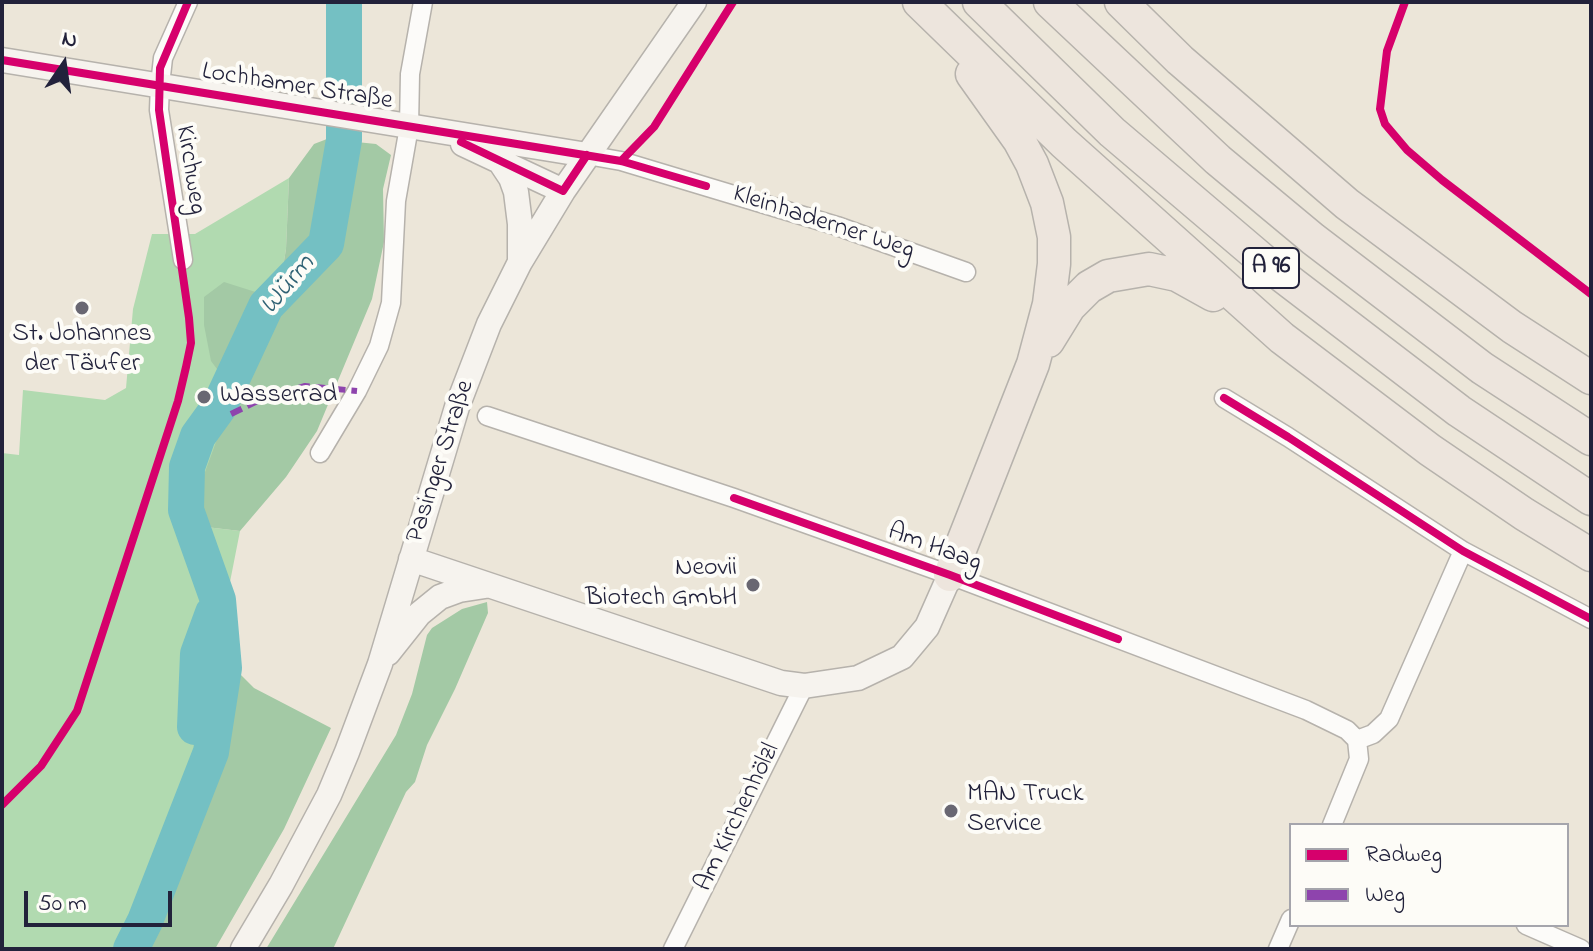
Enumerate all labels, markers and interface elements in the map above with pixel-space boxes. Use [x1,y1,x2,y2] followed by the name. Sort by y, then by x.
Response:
[59,23,80,58] text: N
[24,24,104,104] north arrow
[199,58,395,118] street label: Lochhamer Straße
[167,123,211,217] street label: Kirchweg
[728,180,918,268] street label: Kleinhaderner Weg
[1243,248,1299,288] road number: A 96
[254,249,324,323] water label: Würm
[73,299,91,317] marker: St. Johannes der Täufer
[12,320,152,382] place label: St. Johannes der Täufer
[401,377,483,547] street label: Pasinger Straße
[220,381,337,413] place label: Wasserrad
[195,388,213,406] marker: Wasserrad
[883,518,985,580] street label: Am Haag
[585,554,737,616] place label: Neovii Biotech GmbH
[744,576,762,594] marker: Neovii Biotech GmbH
[690,739,788,897] street label: Am Kirchenhölzl
[967,780,1084,842] place label: MAN Truck Service
[942,802,960,820] marker: MAN Truck Service
[1289,823,1569,927] legend
[1365,838,1442,873] text: Radweg
[28,875,176,925] scale bar
[1365,878,1405,913] text: Weg
[38,887,87,922] text: 50 m

